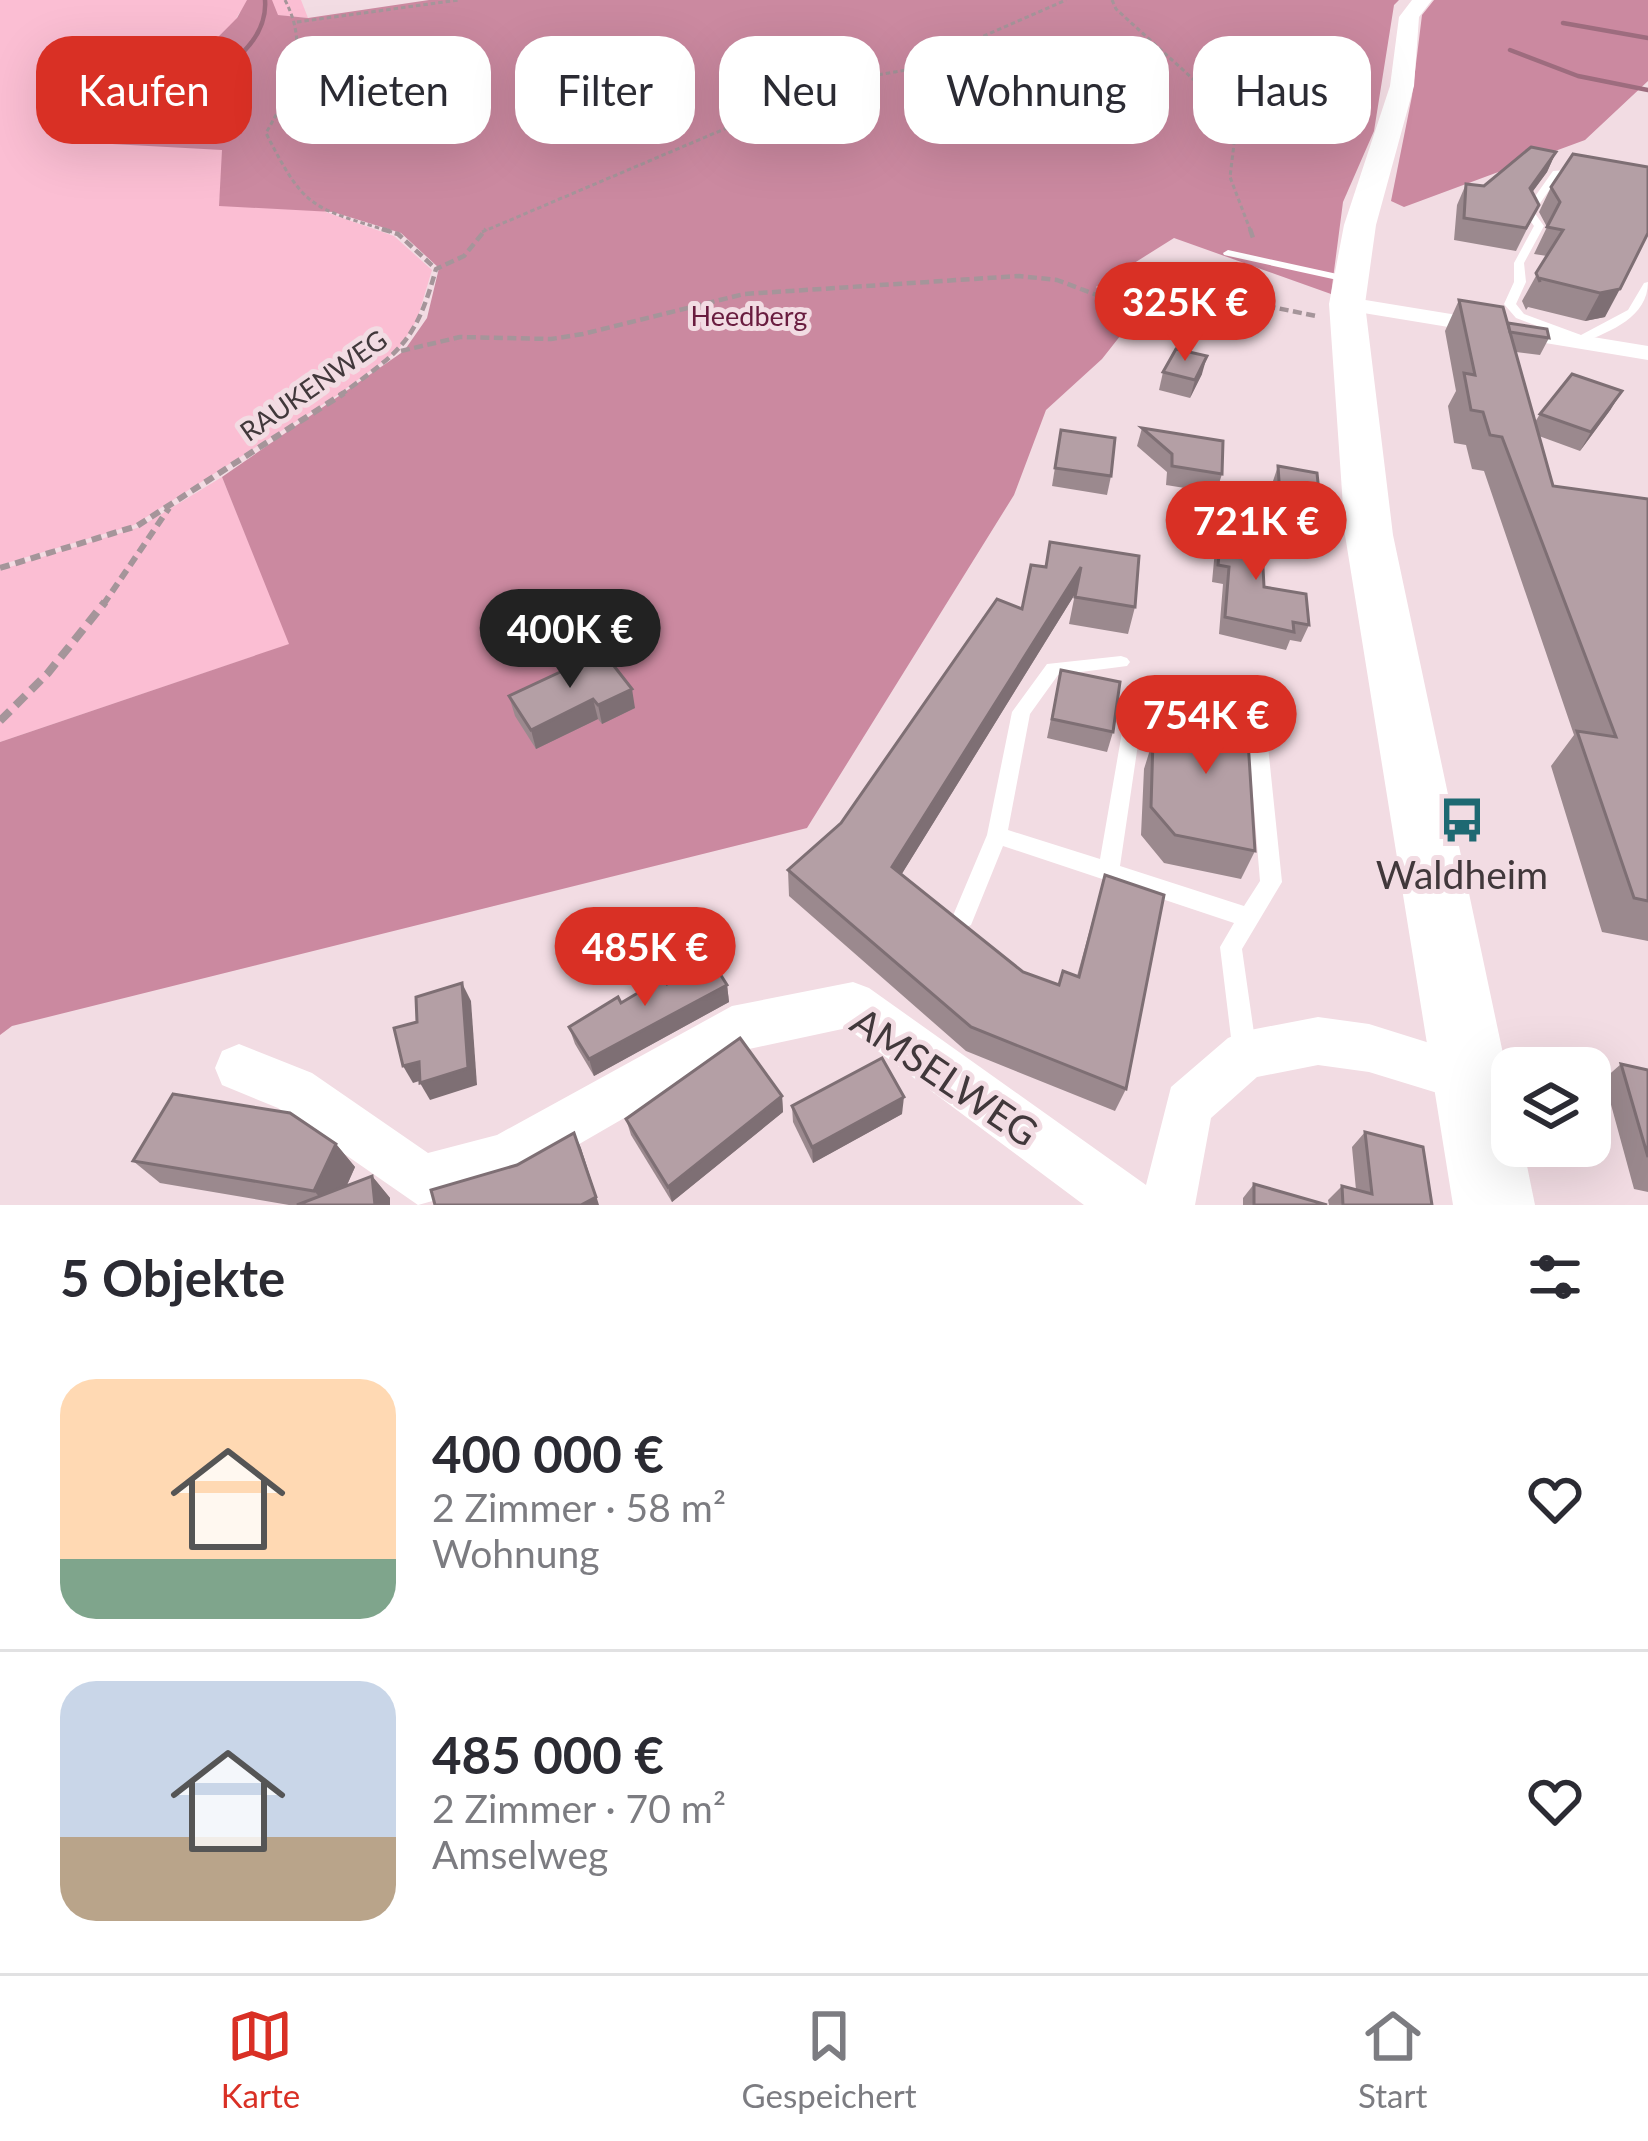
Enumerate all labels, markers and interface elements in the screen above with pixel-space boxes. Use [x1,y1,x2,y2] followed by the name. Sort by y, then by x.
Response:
[36,36,252,144] chip: Kaufen
[276,36,491,144] chip: Mieten
[515,36,695,144] chip: Filter
[719,36,880,144] chip: Neu
[904,36,1169,144] chip: Wohnung
[1193,36,1371,144] chip: Haus
[1087,262,1283,364] pin: 325K €
[1122,278,1248,324] text: 325K €
[691,299,807,332] park label: Heedberg
[233,322,393,448] street label: RAUKENWEG
[1158,481,1354,583] pin: 721K €
[1193,497,1319,543] text: 721K €
[472,589,668,691] pin: 400K €
[507,605,633,651] text: 400K €
[1108,675,1304,777] pin: 754K €
[1143,691,1269,737] text: 754K €
[1437,795,1487,845] bus stop icon: Waldheim
[1376,851,1548,897] place label: Waldheim
[547,907,743,1009] pin: 485K €
[582,923,708,969] text: 485K €
[843,997,1047,1155] street label: AMSELWEG
[1491,1047,1611,1167] map controls
[1491,1047,1611,1167] button: layers
[1522,1244,1588,1310] icon: filters
[60,1247,285,1308] text: 5 Objekte
[432,1423,664,1484] text: 400 000 €
[156,1427,300,1571] icon: home
[1522,1466,1588,1532] icon: heart
[432,1484,726,1530] text: 2 Zimmer · 58 m²
[432,1530,600,1576] text: Wohnung
[432,1724,664,1785] text: 485 000 €
[156,1729,300,1873] icon: home
[1522,1768,1588,1834] icon: heart
[432,1785,726,1831] text: 2 Zimmer · 70 m²
[432,1831,608,1877] text: Amselweg
[221,2003,300,2115] tab: Karte
[742,2003,917,2115] tab: Gespeichert
[1358,2003,1427,2115] tab: Start

